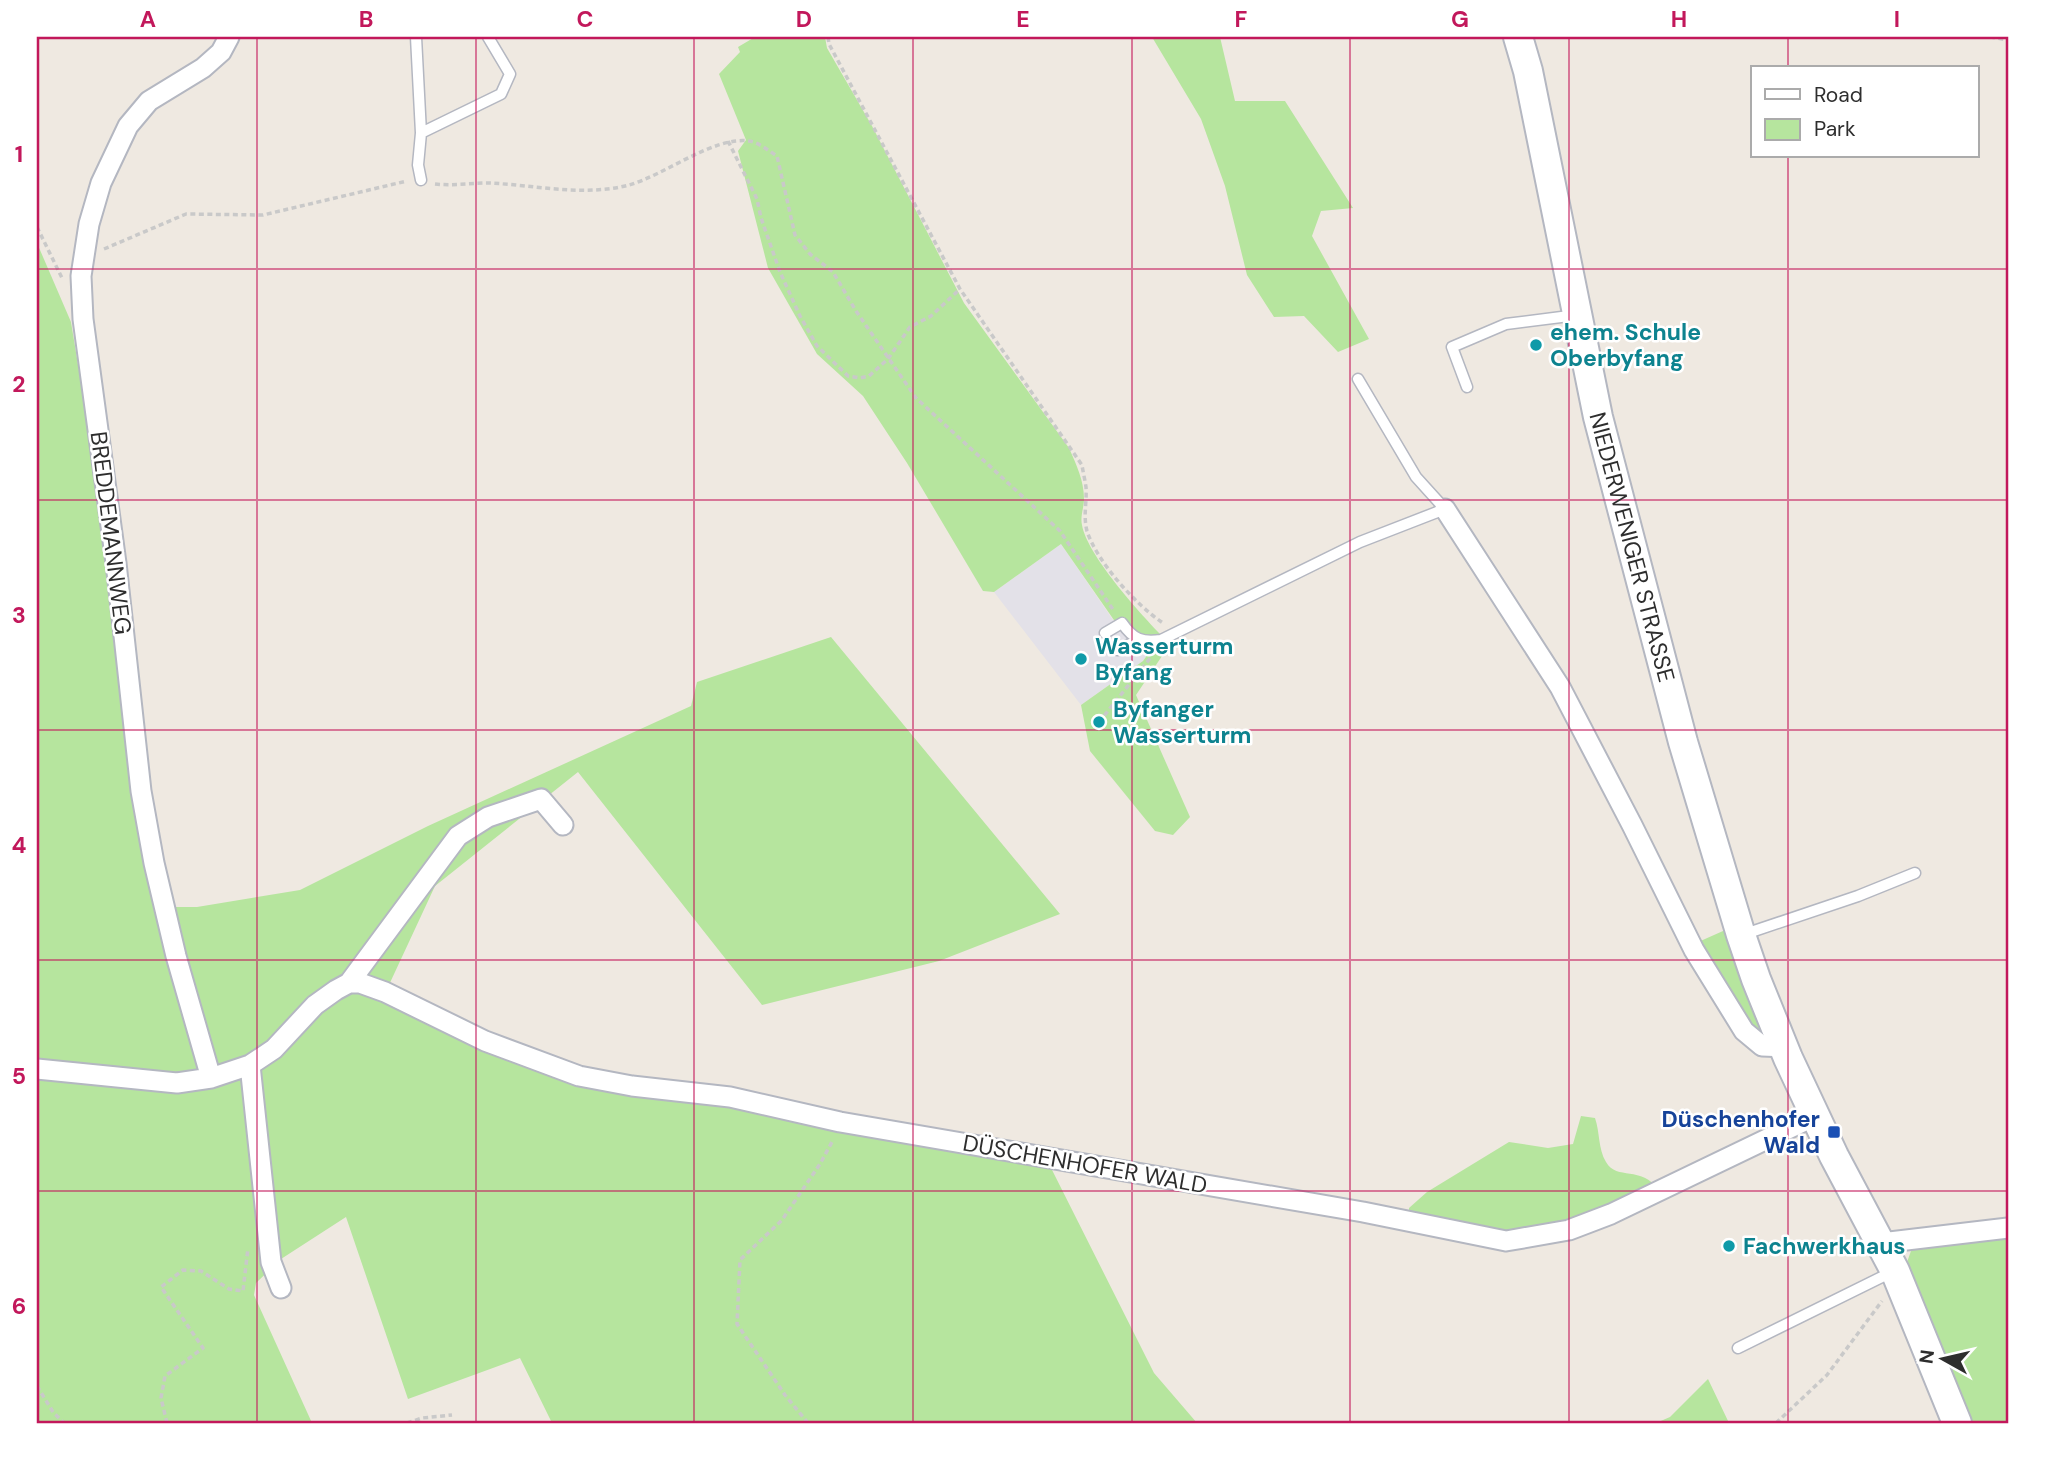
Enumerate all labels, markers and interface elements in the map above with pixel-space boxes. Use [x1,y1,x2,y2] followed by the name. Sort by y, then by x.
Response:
[140,4,156,34] text: A
[359,4,373,34] text: B
[577,4,593,34] text: C
[796,4,812,34] text: D
[1016,4,1030,34] text: E
[1235,4,1248,34] text: F
[1451,4,1469,34] text: G
[1671,4,1687,34] text: H
[1894,4,1900,34] text: I
[1751,66,1979,158] legend
[1814,81,1863,109] text: Road
[1814,115,1856,143] text: Park
[15,139,23,169] text: 1
[1550,317,1701,373] place label: ehem. Schule Oberbyfang
[1528,337,1544,353] marker: ehem. Schule Oberbyfang
[12,369,26,399] text: 2
[1582,409,1682,685] street label: NIEDERWENIGER STRASSE
[84,430,138,636] street label: BREDDEMANNWEG
[12,600,26,630] text: 3
[1095,631,1233,687] place label: Wasserturm Byfang
[1073,651,1089,667] marker: Wasserturm Byfang
[1113,694,1251,750] place label: Byfanger Wasserturm
[1091,714,1107,730] marker: Byfanger Wasserturm
[12,830,27,860] text: 4
[12,1061,26,1091] text: 5
[1662,1104,1820,1160] place label: Düschenhofer Wald
[1826,1124,1842,1140] marker: Düschenhofer Wald
[960,1128,1210,1200] street label: DÜSCHENHOFER WALD
[1743,1231,1906,1261] place label: Fachwerkhaus
[1721,1238,1737,1254] marker: Fachwerkhaus
[12,1291,26,1321] text: 6
[1909,1324,1979,1394] north arrow
[1913,1348,1940,1365] text: N

